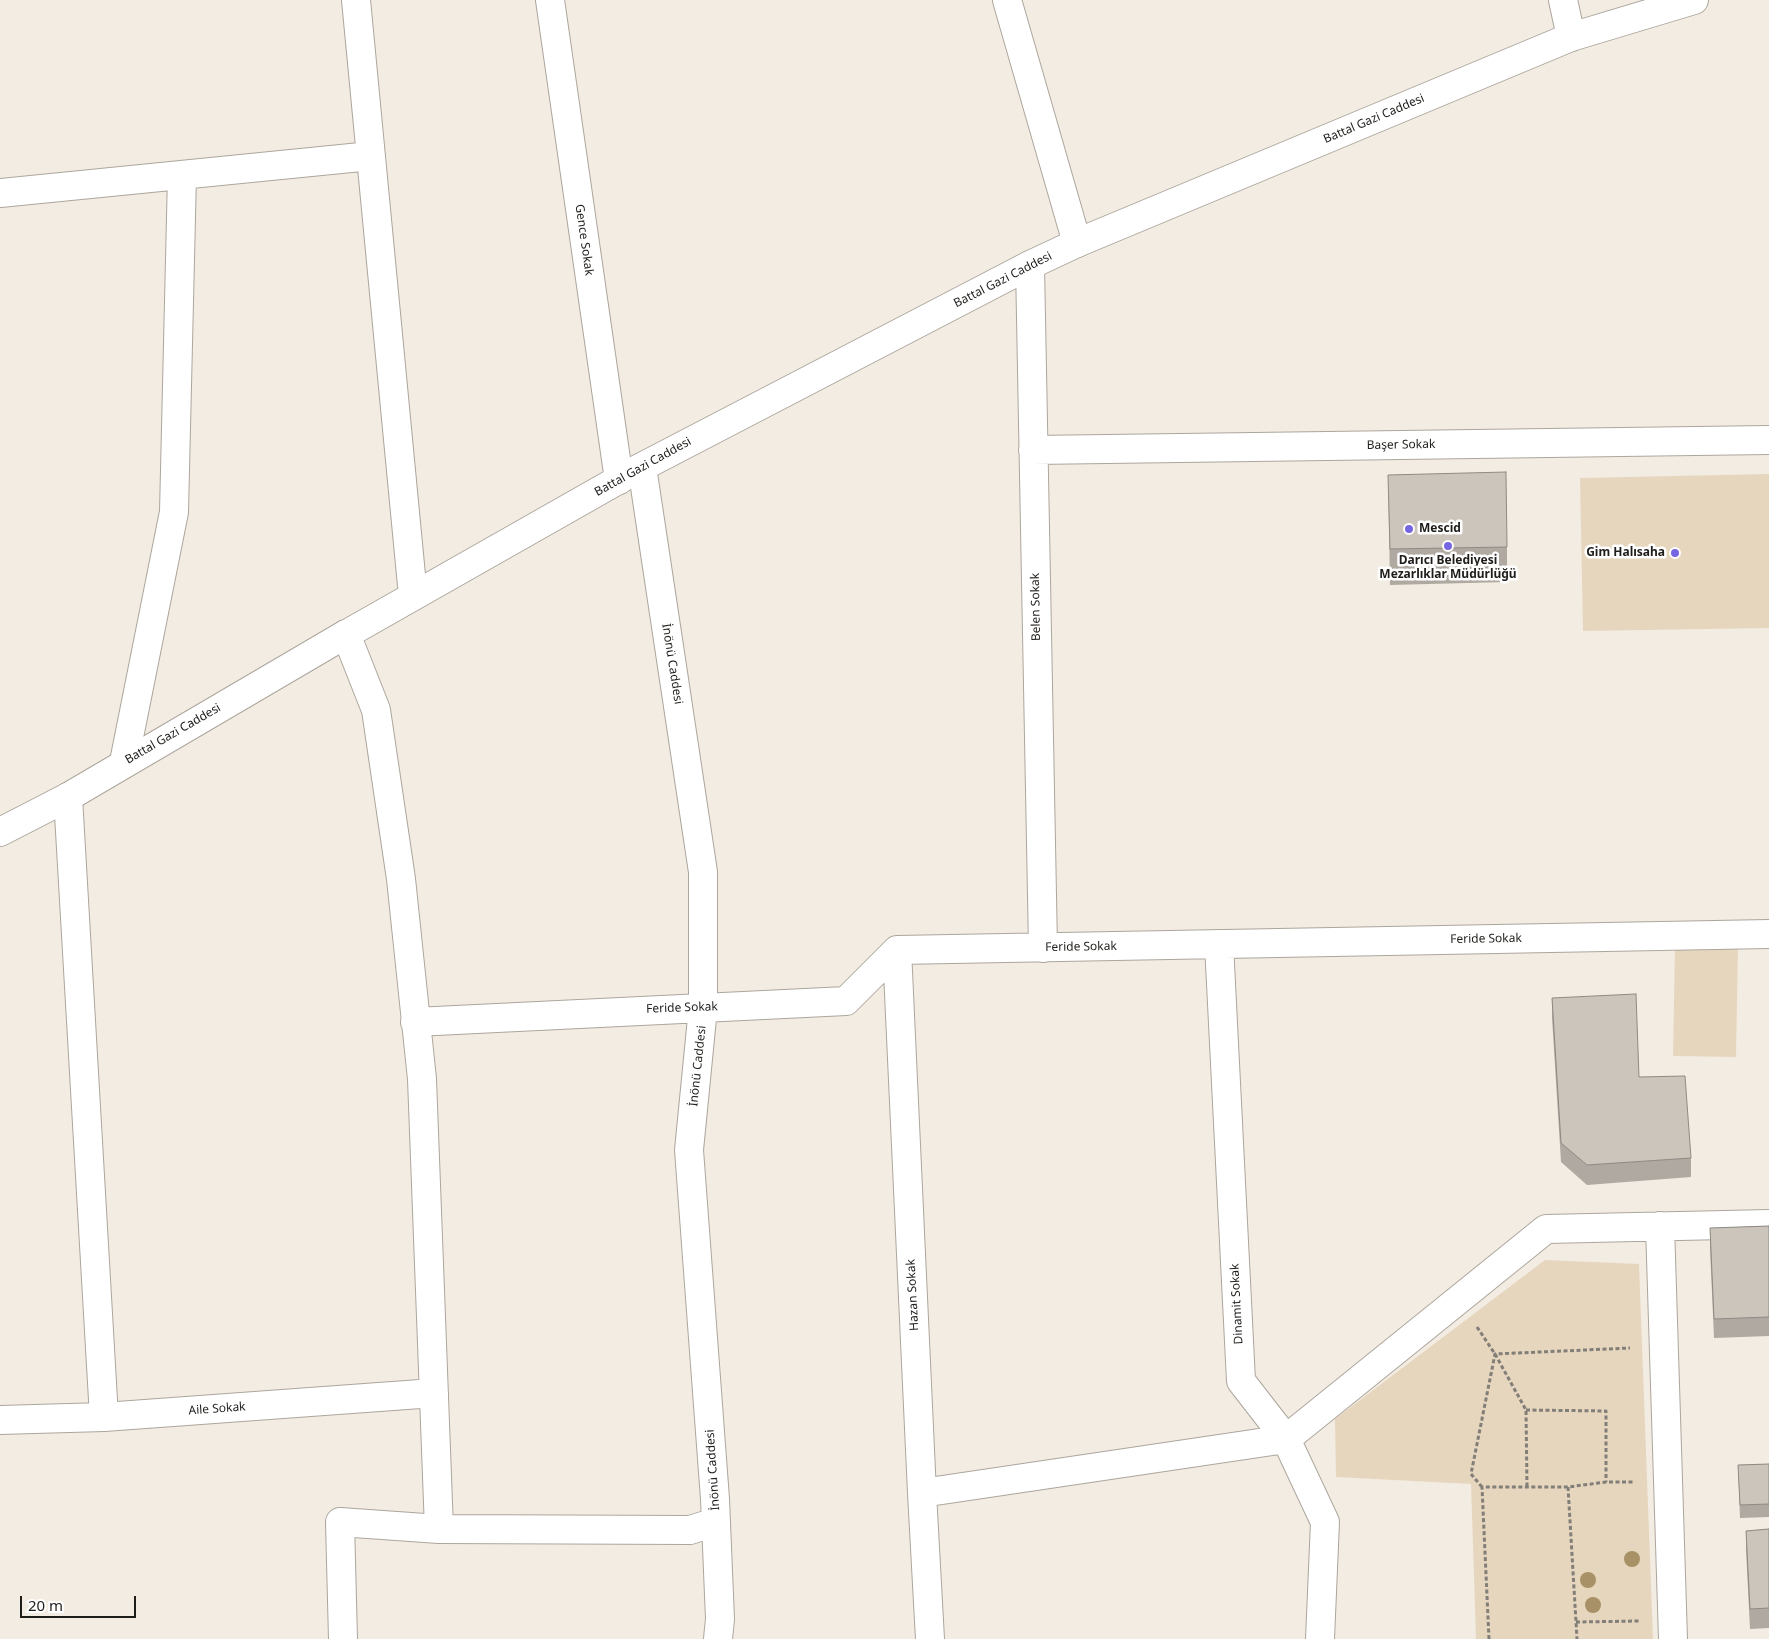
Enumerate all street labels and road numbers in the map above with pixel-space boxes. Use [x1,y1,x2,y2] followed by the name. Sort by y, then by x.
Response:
[1321,91,1427,147] street label: Battal Gazi Caddesi
[572,203,596,277] street label: Gence Sokak
[952,249,1054,311] street label: Battal Gazi Caddesi
[592,434,694,500] street label: Battal Gazi Caddesi
[1367,437,1435,453] street label: Başer Sokak
[1028,573,1044,641] street label: Belen Sokak
[659,623,685,705] street label: İnönü Caddesi
[123,701,223,767] street label: Battal Gazi Caddesi
[1450,931,1522,947] street label: Feride Sokak
[1045,939,1117,955] street label: Feride Sokak
[646,1000,718,1016] street label: Feride Sokak
[687,1025,709,1107] street label: İnönü Caddesi
[904,1259,922,1331] street label: Hazan Sokak
[1228,1263,1246,1345] street label: Dinamit Sokak
[188,1400,246,1418] street label: Aile Sokak
[703,1429,723,1511] street label: İnönü Caddesi

